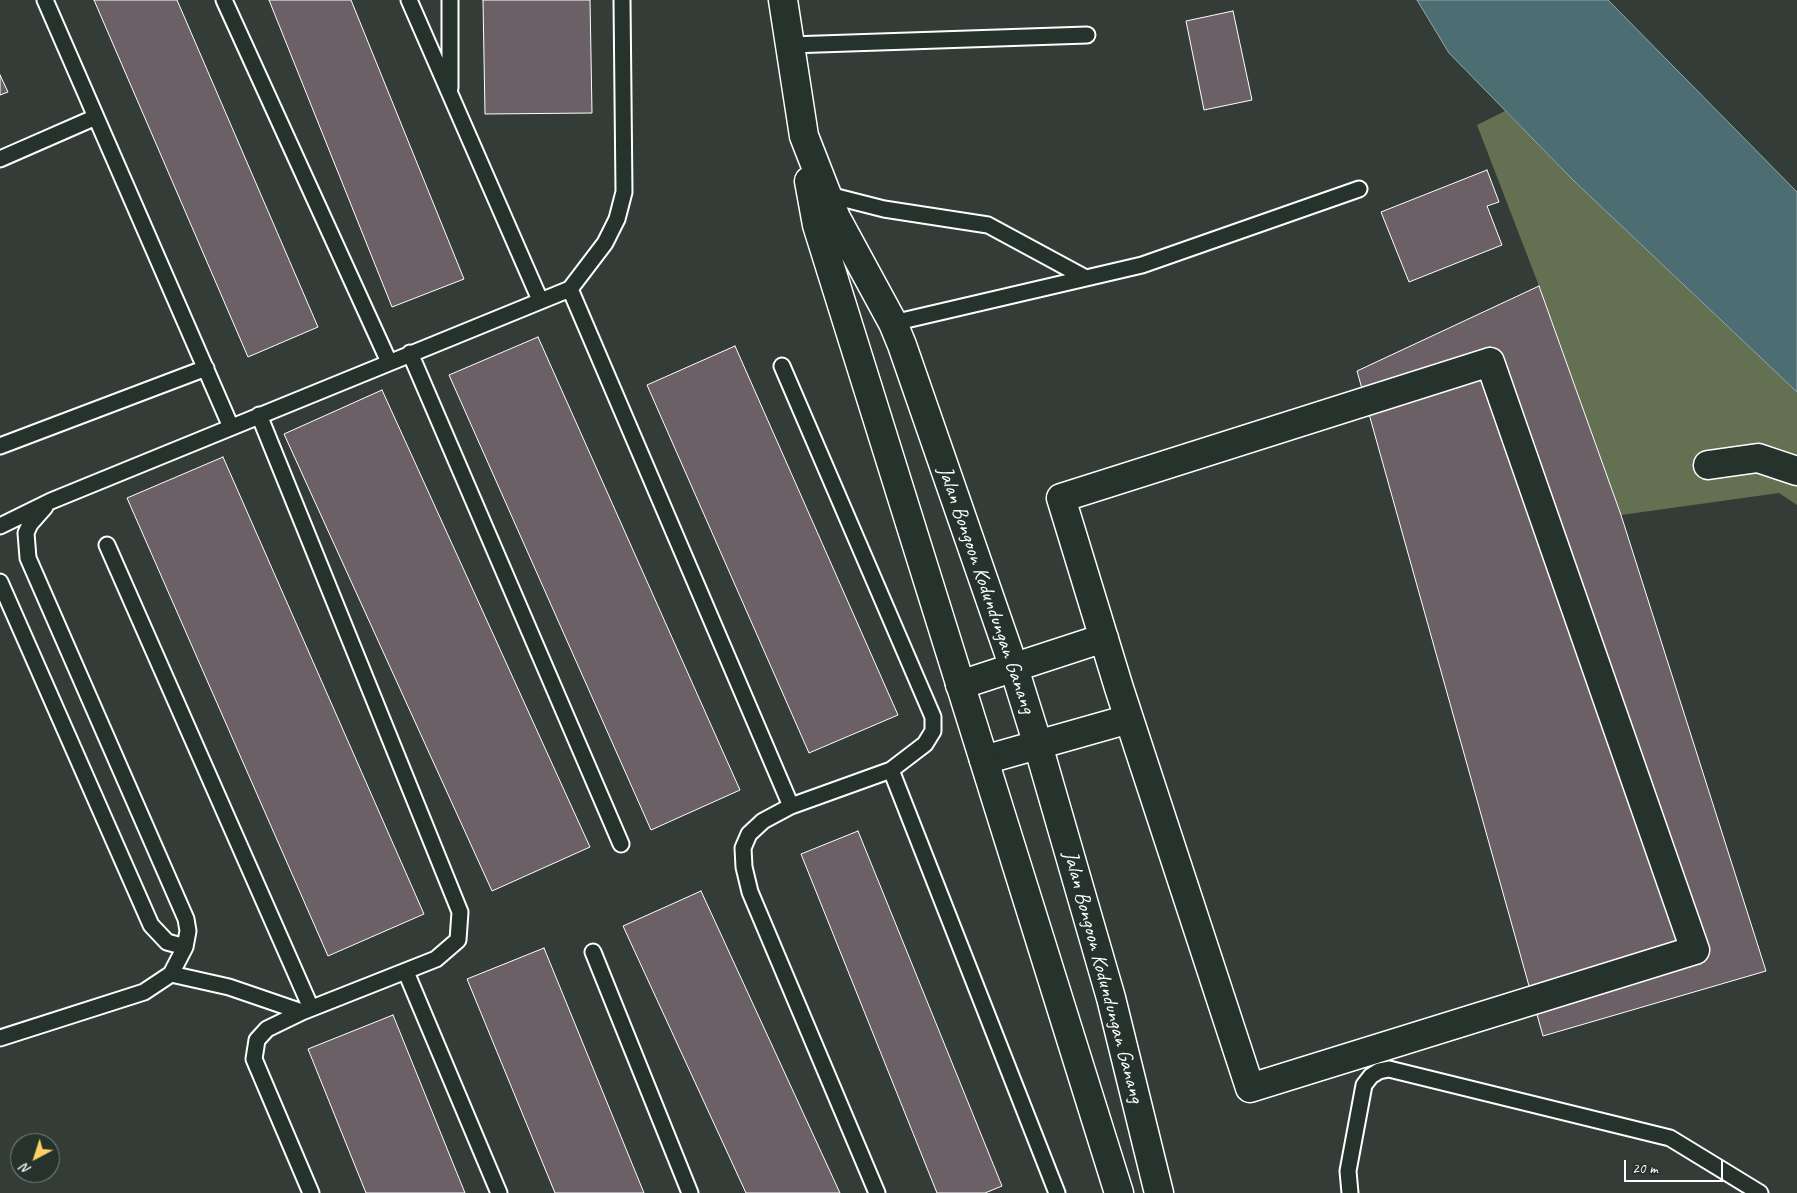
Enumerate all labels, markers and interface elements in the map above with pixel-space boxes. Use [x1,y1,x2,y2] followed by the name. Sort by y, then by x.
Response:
[932,463,1040,717] street label: Jalan Bongoon Kodundungan Ganang
[1057,848,1149,1106] street label: Jalan Bongoon Kodundungan Ganang
[10,1133,60,1183] north arrow
[1627,1150,1726,1182] scale bar
[1632,1159,1658,1178] text: 20 m
[17,1160,34,1178] text: N

